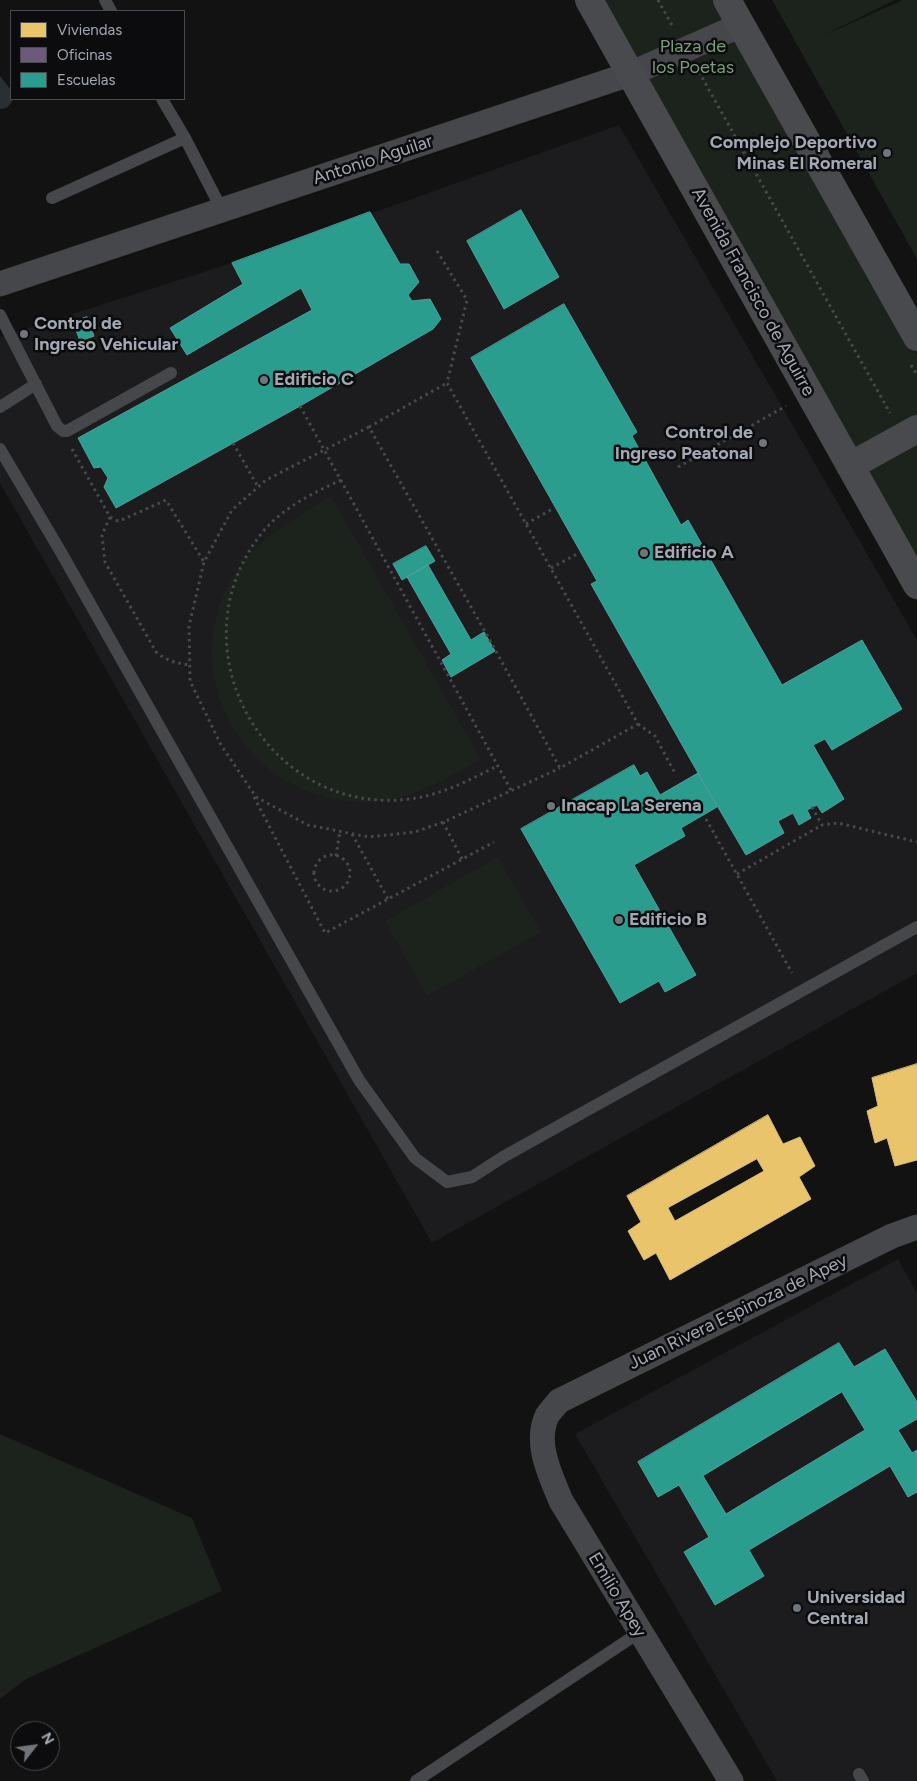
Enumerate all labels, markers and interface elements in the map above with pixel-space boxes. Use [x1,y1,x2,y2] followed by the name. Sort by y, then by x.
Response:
[10,10,185,100] legend
[57,21,122,39] text: Viviendas
[652,36,734,78] park label: Plaza de los Poetas
[57,46,112,64] text: Oficinas
[57,71,116,89] text: Escuelas
[310,130,436,190] street label: Antonio Aguilar
[710,132,877,174] place label: Complejo Deportivo Minas El Romeral
[881,147,893,159] marker: Complejo Deportivo Minas El Romeral
[687,184,819,400] street label: Avenida Francisco de Aguirre
[34,313,178,356] place label: Control de Ingreso Vehicular
[18,328,30,340] marker: Control de Ingreso Vehicular
[274,369,354,391] place label: Edificio C
[258,374,270,386] marker: Edificio C
[615,422,753,464] place label: Control de Ingreso Peatonal
[757,437,769,449] marker: Control de Ingreso Peatonal
[654,542,734,564] place label: Edificio A
[638,547,650,559] marker: Edificio A
[561,795,702,817] place label: Inacap La Serena
[545,800,557,812] marker: Inacap La Serena
[629,909,707,931] place label: Edificio B
[613,914,625,926] marker: Edificio B
[625,1250,851,1374] street label: Juan Rivera Espinoza de Apey
[583,1549,651,1641] street label: Emilio Apey
[807,1587,905,1630] place label: Universidad Central
[791,1602,803,1614] marker: Universidad Central
[10,1721,60,1771] north arrow
[37,1730,58,1748] text: N

